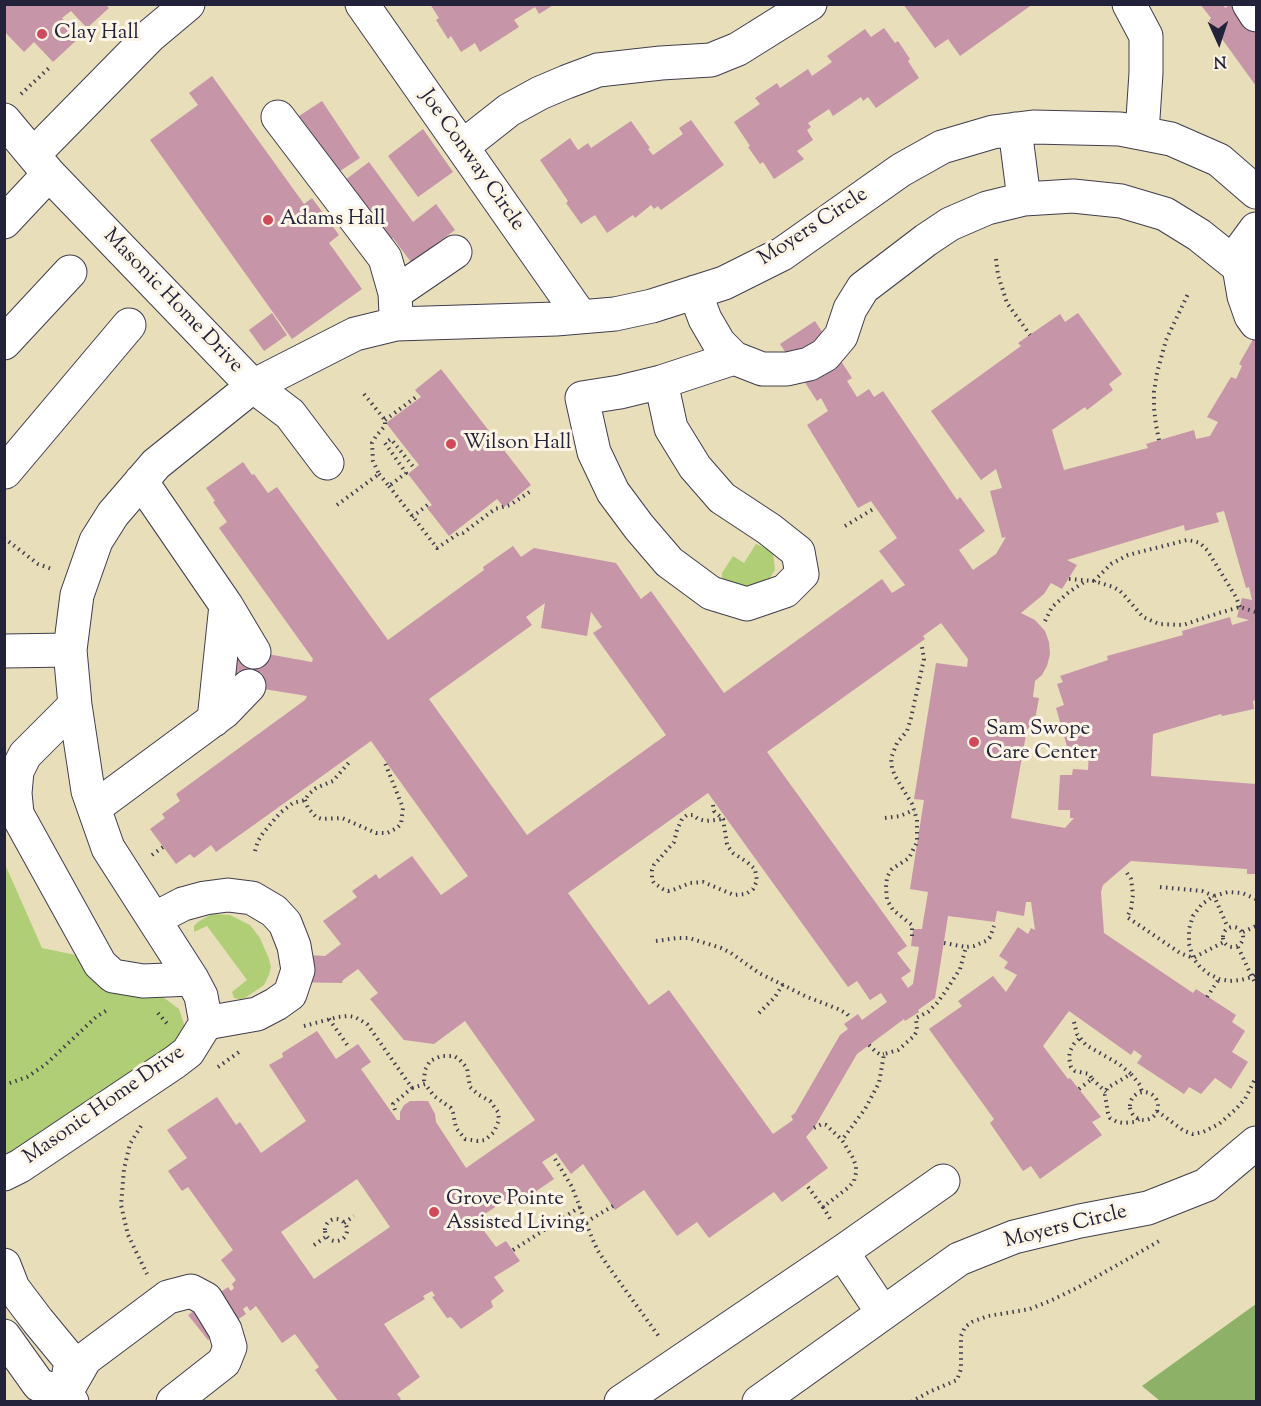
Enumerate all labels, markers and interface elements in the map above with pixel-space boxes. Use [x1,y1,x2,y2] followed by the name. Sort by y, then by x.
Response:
[1189,12,1249,72] north arrow
[54,21,139,47] place label: Clay Hall
[35,27,49,41] marker: Clay Hall
[1213,49,1227,72] text: N
[413,86,529,236] street label: Joe Conway Circle
[755,183,873,273] street label: Moyers Circle
[280,207,386,233] place label: Adams Hall
[261,213,275,227] marker: Adams Hall
[97,225,247,379] street label: Masonic Home Drive
[463,431,572,457] place label: Wilson Hall
[444,437,458,451] marker: Wilson Hall
[986,717,1097,767] place label: Sam Swope Care Center
[967,735,981,749] marker: Sam Swope Care Center
[20,1041,190,1171] street label: Masonic Home Drive
[446,1187,585,1237] place label: Grove Pointe Assisted Living
[1002,1201,1130,1255] street label: Moyers Circle
[427,1205,441,1219] marker: Grove Pointe Assisted Living

